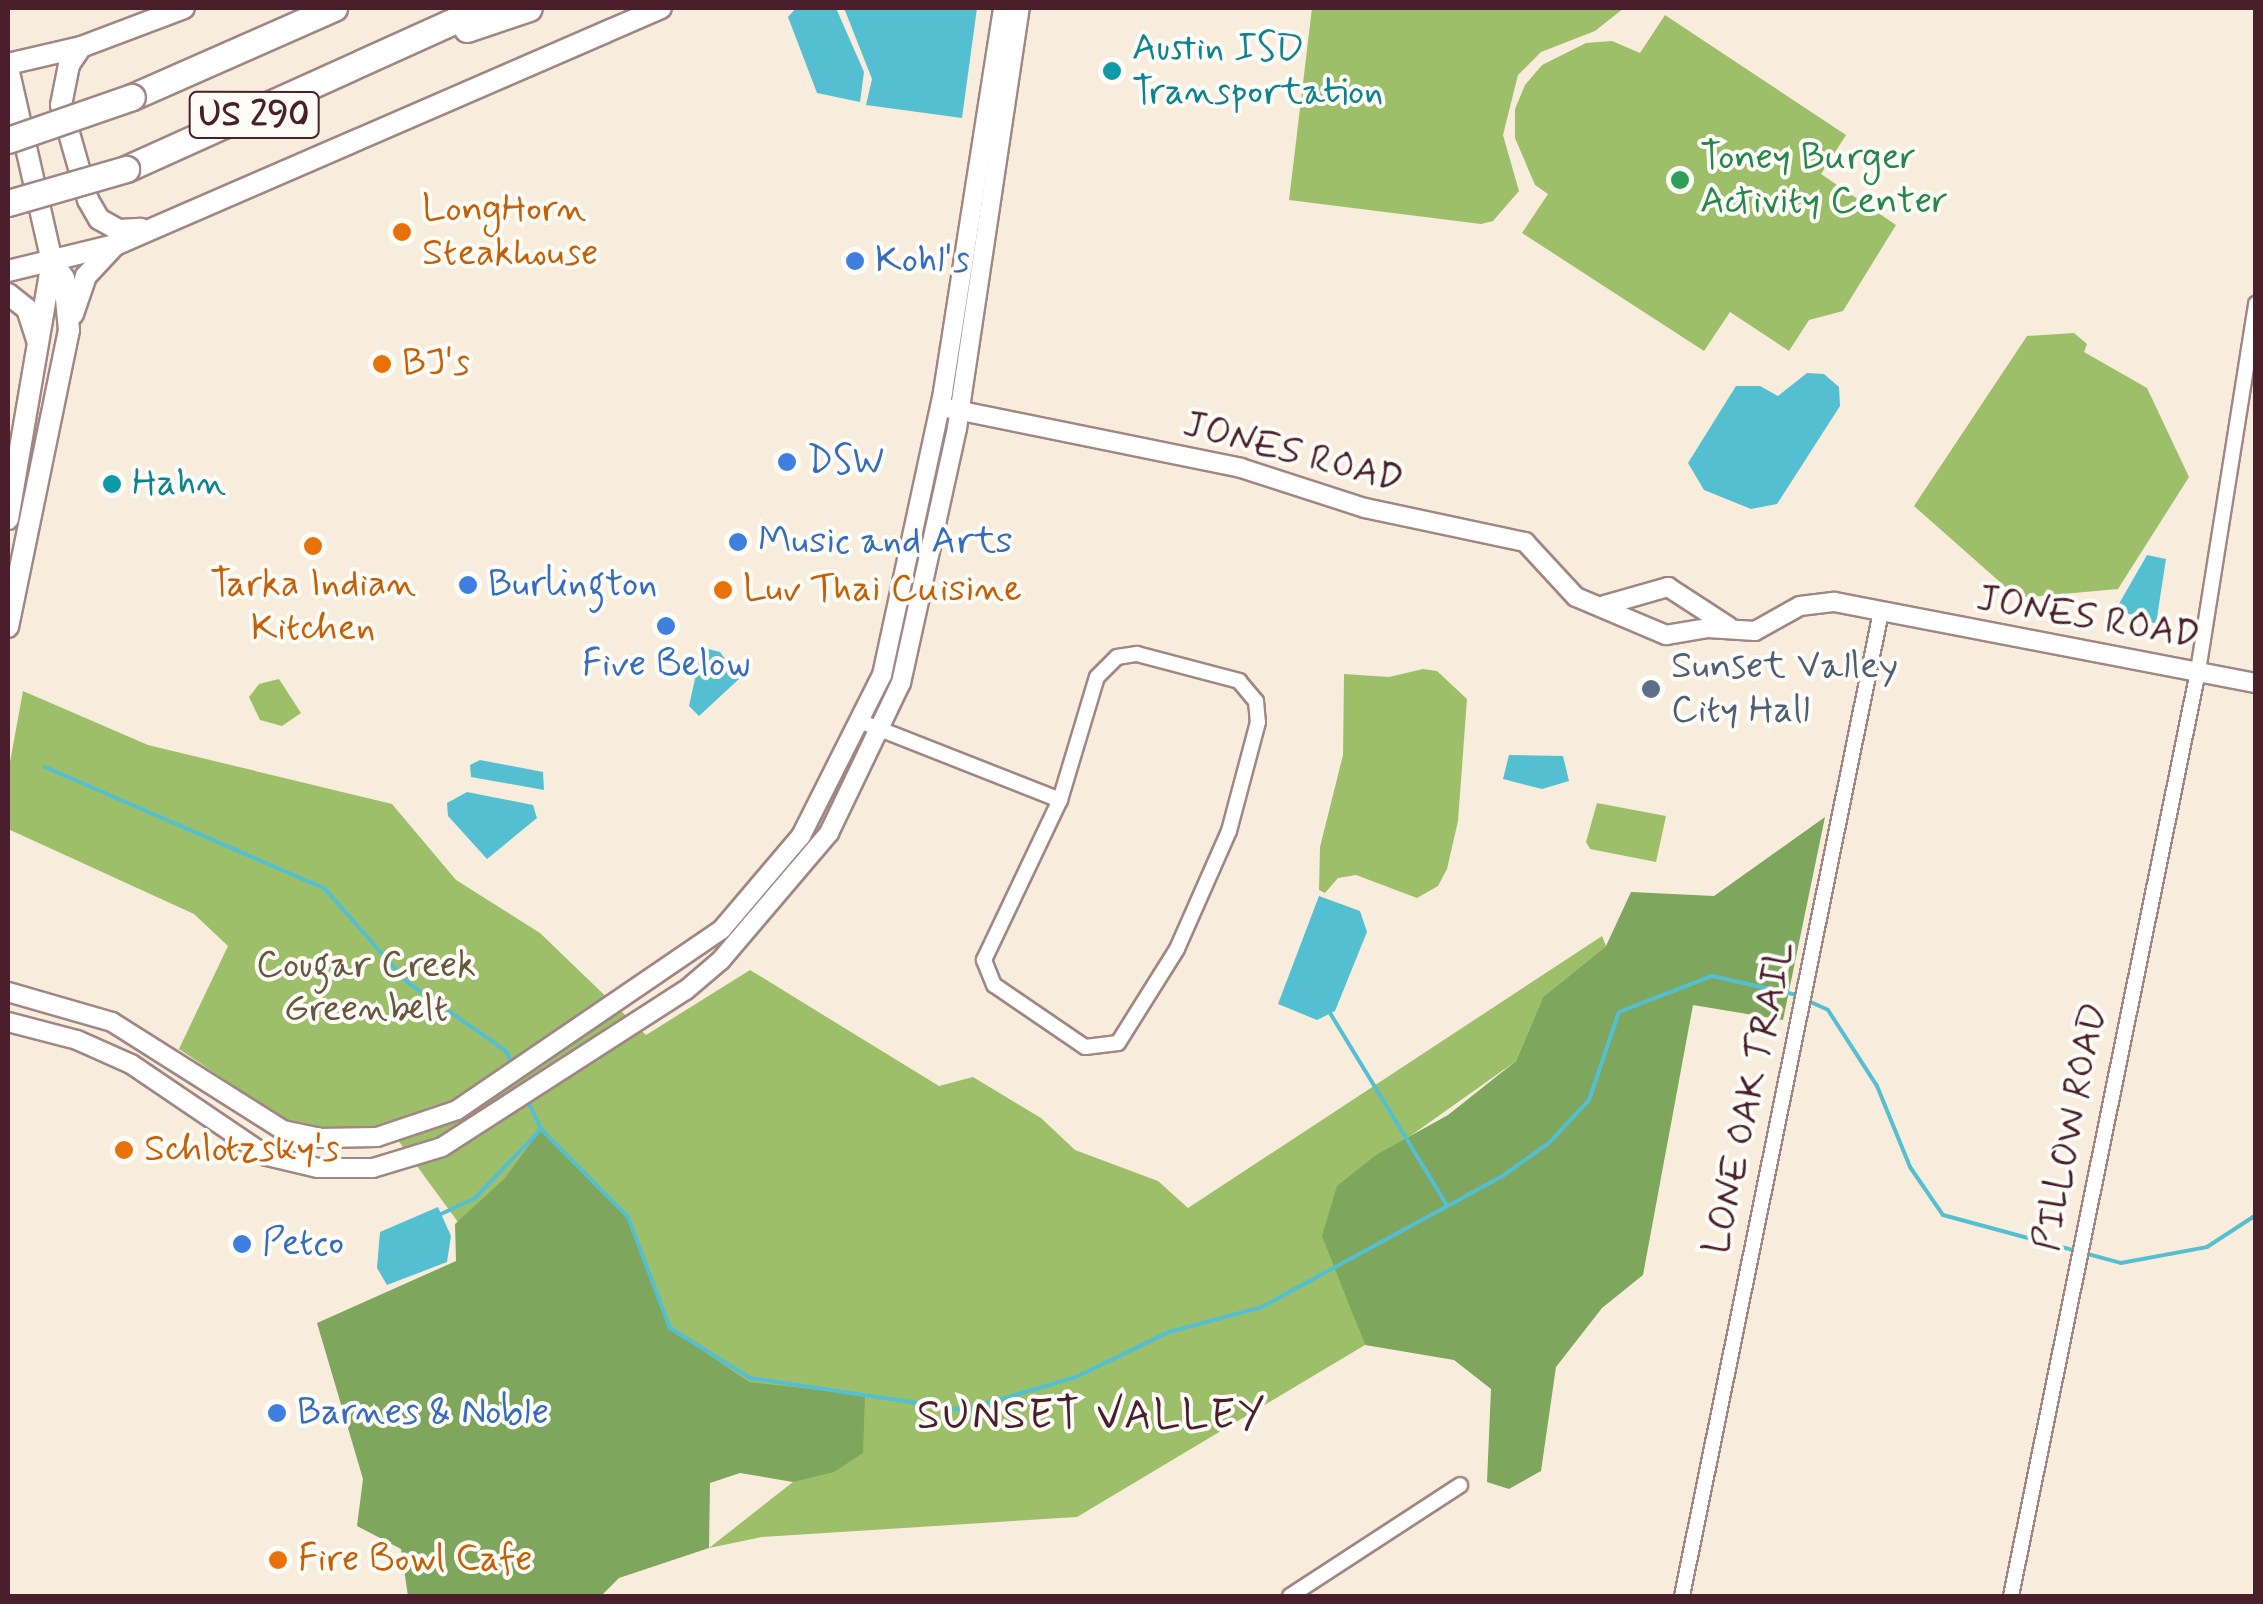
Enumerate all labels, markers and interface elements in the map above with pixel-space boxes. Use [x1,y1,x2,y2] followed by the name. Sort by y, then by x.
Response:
[1132,26,1383,115] place label: Austin ISD Transportation
[1101,60,1123,82] marker: Austin ISD Transportation
[186,85,322,145] road number: US 290
[1700,135,1948,224] place label: Toney Burger Activity Center
[1669,169,1691,191] marker: Toney Burger Activity Center
[422,187,598,276] place label: LongHorn Steakhouse
[391,221,413,243] marker: LongHorn Steakhouse
[875,238,970,284] place label: Kohl's
[844,250,866,272] marker: Kohl's
[402,341,470,387] place label: BJ's
[371,353,393,375] marker: BJ's
[1177,402,1409,504] street label: JONES ROAD
[807,439,884,485] place label: DSW
[776,451,798,473] marker: DSW
[132,461,226,507] place label: Hahn
[101,473,123,495] marker: Hahn
[758,519,997,565] place label: Music and Arts
[727,531,749,553] marker: Music and Arts
[302,535,324,557] marker: Tarka Indian Kitchen
[203,562,423,652] place label: Tarka Indian Kitchen
[488,562,657,608] place label: Burlington
[743,567,1017,613] place label: Luv Thai Cuisine
[457,574,479,596] marker: Burlington
[1972,576,2204,660] street label: JONES ROAD
[712,579,734,601] marker: Luv Thai Cuisine
[655,615,677,637] marker: Five Below
[580,642,752,688] place label: Five Below
[1671,644,1892,734] place label: Sunset Valley City Hall
[1640,678,1662,700] marker: Sunset Valley City Hall
[1695,942,1805,1254] street label: LONE OAK TRAIL
[256,943,476,1032] park label: Cougar Creek Greenbelt
[2025,999,2117,1255] street label: PILLOW ROAD
[144,1127,340,1173] place label: Schlotzsky's
[113,1139,135,1161] marker: Schlotzsky's
[262,1221,344,1267] place label: Petco
[231,1233,253,1255] marker: Petco
[297,1390,549,1436] place label: Barnes & Noble
[913,1392,1271,1442] district label: SUNSET VALLEY
[266,1402,288,1424] marker: Barnes & Noble
[298,1537,533,1583] place label: Fire Bowl Cafe
[267,1549,289,1571] marker: Fire Bowl Cafe

